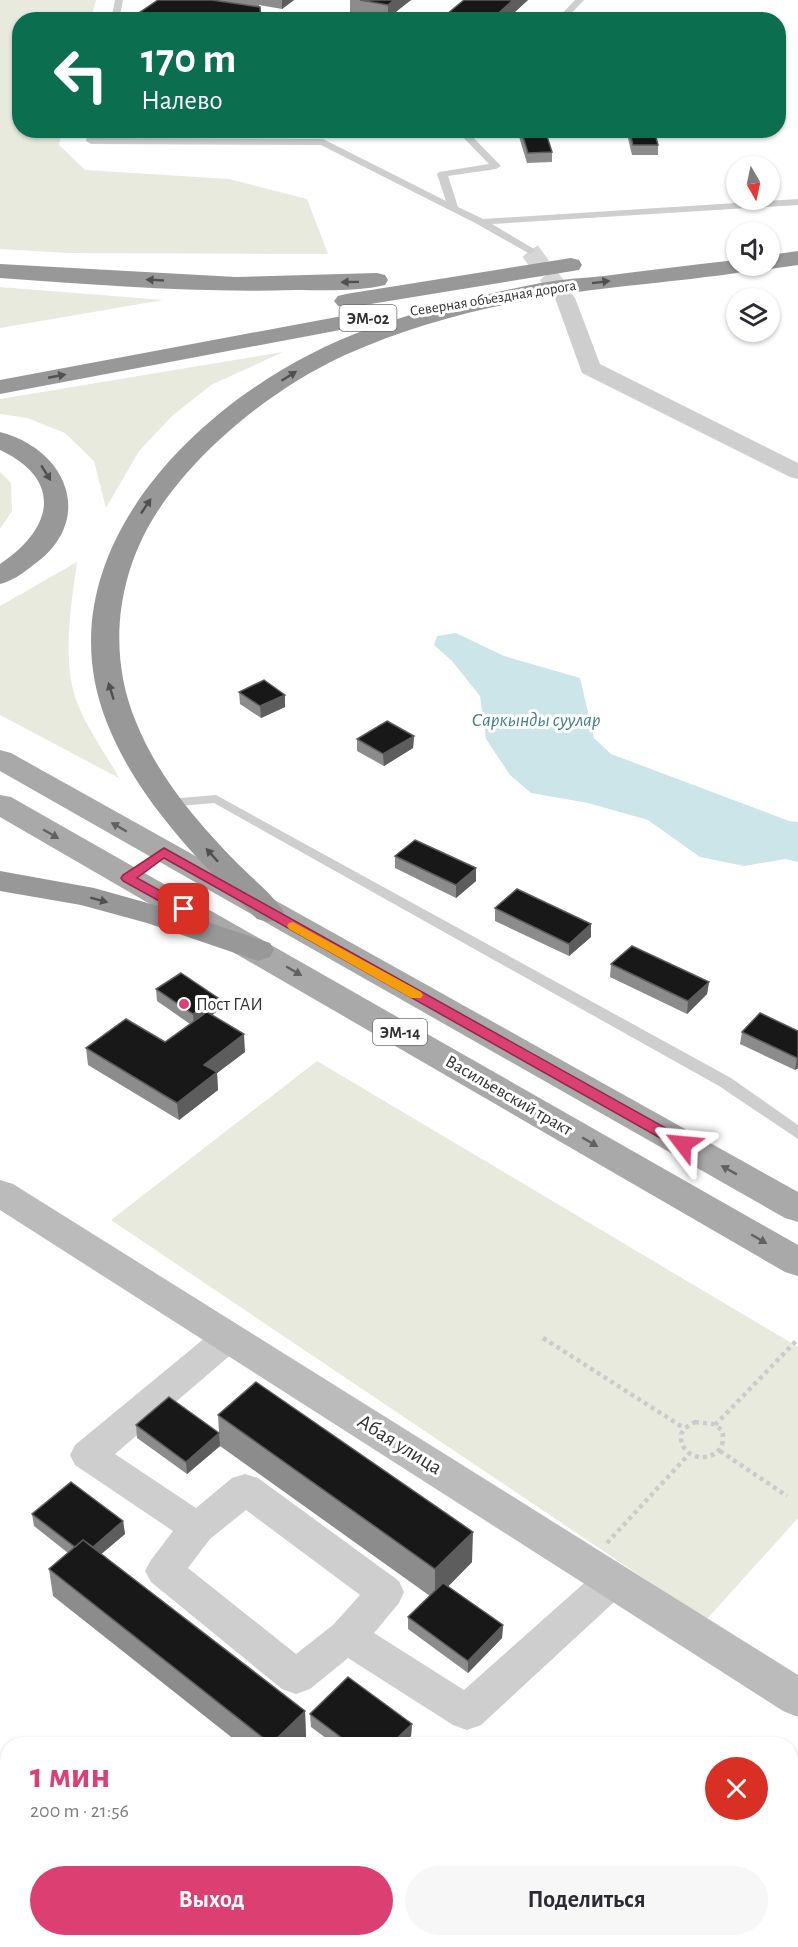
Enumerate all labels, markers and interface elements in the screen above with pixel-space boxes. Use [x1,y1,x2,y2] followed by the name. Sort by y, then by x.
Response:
[42,36,120,114] icon: left
[141,38,236,80] text: 170 m
[141,87,223,114] text: Налево
[726,156,780,210] north arrow
[726,156,780,342] map controls
[726,222,780,276] button: sound
[146,275,165,284] one-way arrow
[341,277,360,286] one-way arrow
[592,277,611,287] one-way arrow
[409,278,577,319] street label: Северная объездная дорога
[726,288,780,342] button: layers
[340,305,397,331] road number: ЭМ-02
[48,371,67,380] one-way arrow
[281,371,297,382] one-way arrow
[41,465,52,481] one-way arrow
[141,498,152,515] one-way arrow
[106,682,115,700] one-way arrow
[471,710,601,730] water label: Саркынды суулар
[110,822,127,832] one-way arrow
[43,828,59,839] one-way arrow
[206,848,219,863] one-way arrow
[158,883,209,934] pin
[167,892,200,925] icon: arrive
[90,895,108,905] one-way arrow
[285,966,302,976] one-way arrow
[196,996,263,1014] place label: Пост ГАИ
[177,997,191,1011] marker: Пост ГАИ
[373,1019,427,1045] road number: ЭМ-14
[442,1052,575,1140] street label: Васильевский тракт
[651,1112,715,1176] position arrow
[582,1136,598,1147] one-way arrow
[720,1165,737,1175] one-way arrow
[751,1234,768,1244] one-way arrow
[354,1410,446,1479] street label: Абая улица
[705,1757,768,1820] button: close
[30,1758,110,1794] text: 1 мин
[30,1801,129,1821] text: 200 m · 21:56
[30,1866,393,1935] button: Выход
[405,1866,768,1935] button: Поделиться

